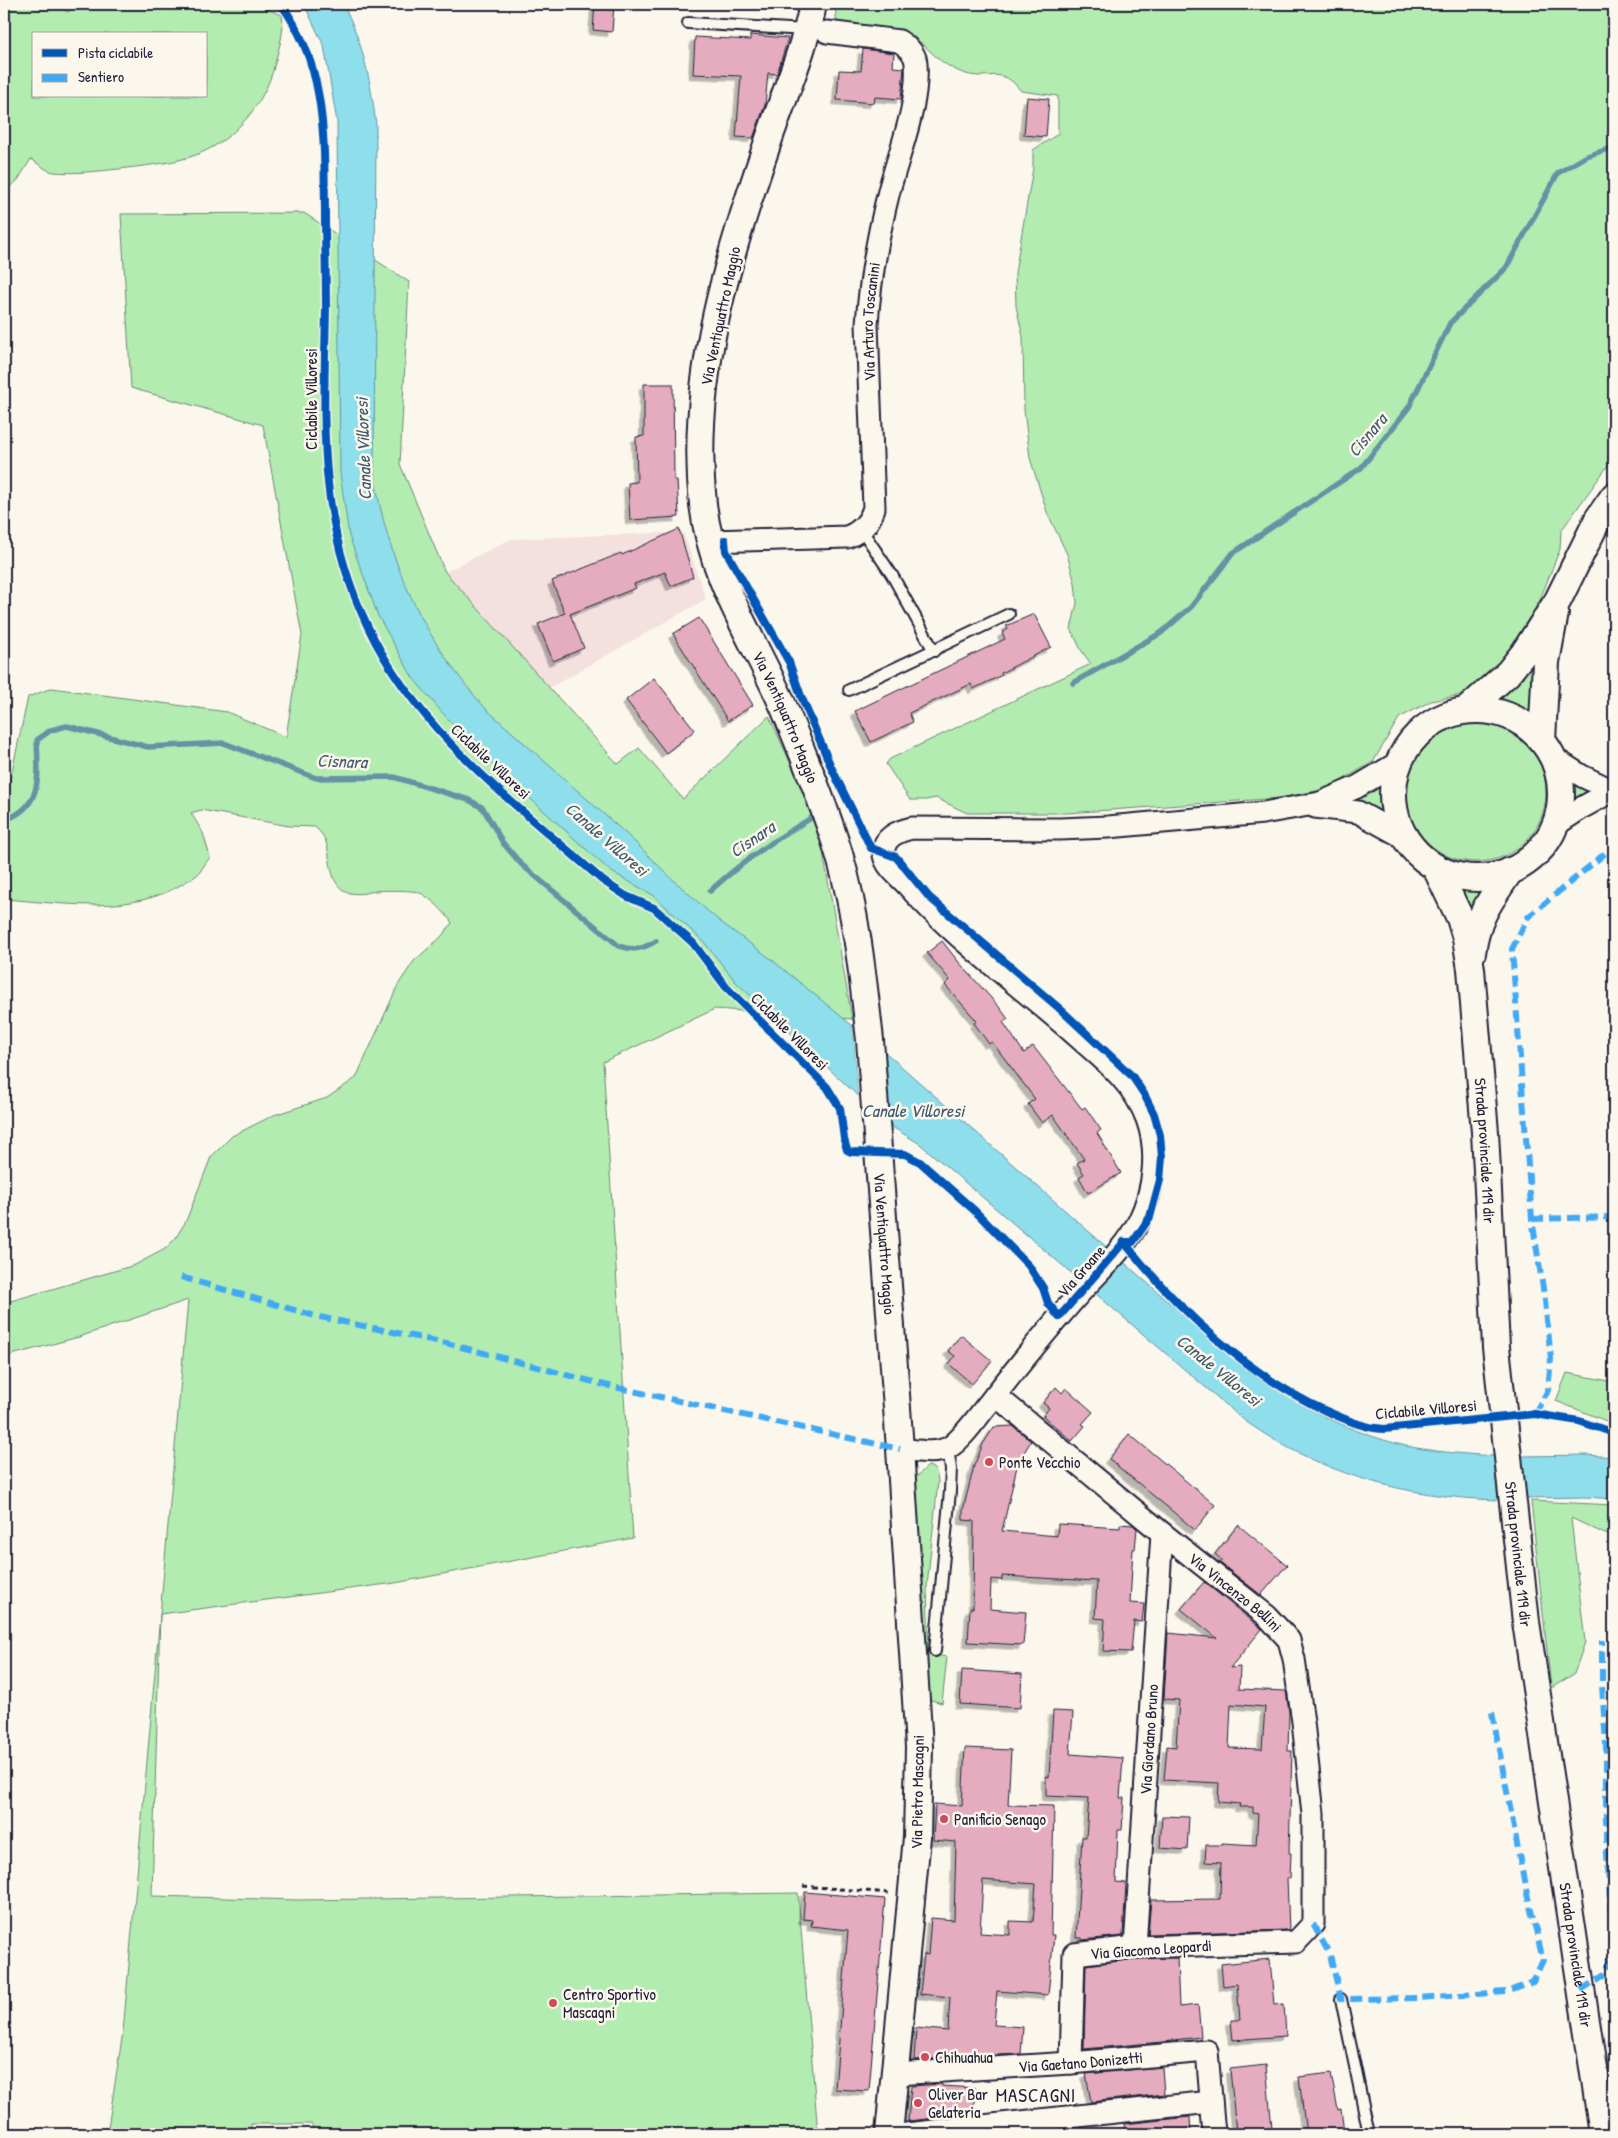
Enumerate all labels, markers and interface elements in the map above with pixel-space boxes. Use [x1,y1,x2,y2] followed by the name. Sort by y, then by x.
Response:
[32,32,208,98] legend
[78,42,153,63] text: Pista ciclabile
[78,66,124,87] text: Sentiero
[695,244,746,388] street label: Via Ventiquattro Maggio
[856,261,885,381] street label: Via Arturo Toscanini
[300,348,322,450] street label: Ciclabile Villoresi
[349,395,377,501] water label: Canale Villoresi
[1341,406,1394,462] water label: Cisnara
[747,647,824,787] street label: Via Ventiquattro Maggio
[446,718,536,804] street label: Ciclabile Villoresi
[317,748,369,774] water label: Cisnara
[560,796,655,883] water label: Canale Villoresi
[724,814,781,863] water label: Cisnara
[746,987,834,1075] street label: Ciclabile Villoresi
[1469,1077,1501,1224] street label: Strada provinciale 119 dir
[862,1098,966,1123] water label: Canale Villoresi
[869,1172,901,1316] street label: Via Ventiquattro Maggio
[1052,1240,1110,1302] street label: Via Groane
[1171,1328,1268,1413] water label: Canale Villoresi
[1374,1394,1478,1424] street label: Ciclabile Villoresi
[999,1451,1081,1473] place label: Ponte Vecchio
[983,1456,995,1468] marker: Ponte Vecchio
[1500,1480,1538,1628] street label: Strada provinciale 119 dir
[1184,1547,1287,1637] street label: Via Vincenzo Bellini
[1134,1683,1163,1795] street label: Via Giordano Bruno
[905,1735,929,1849] street label: Via Pietro Mascagni
[954,1808,1046,1830] place label: Panificio Senago
[938,1813,950,1825] marker: Panificio Senago
[1554,1881,1598,2029] street label: Strada provinciale 119 dir
[1090,1934,1212,1964] street label: Via Giacomo Leopardi
[563,1983,656,2023] place label: Centro Sportivo Mascagni
[547,1997,559,2009] marker: Centro Sportivo Mascagni
[935,2046,993,2068] place label: Chihuahua
[1018,2046,1144,2077] street label: Via Gaetano Donizetti
[919,2051,931,2063] marker: Chihuahua
[996,2082,1076,2108] district label: MASCAGNI
[928,2083,988,2123] place label: Oliver Bar Gelateria
[912,2097,924,2109] marker: Oliver Bar Gelateria

